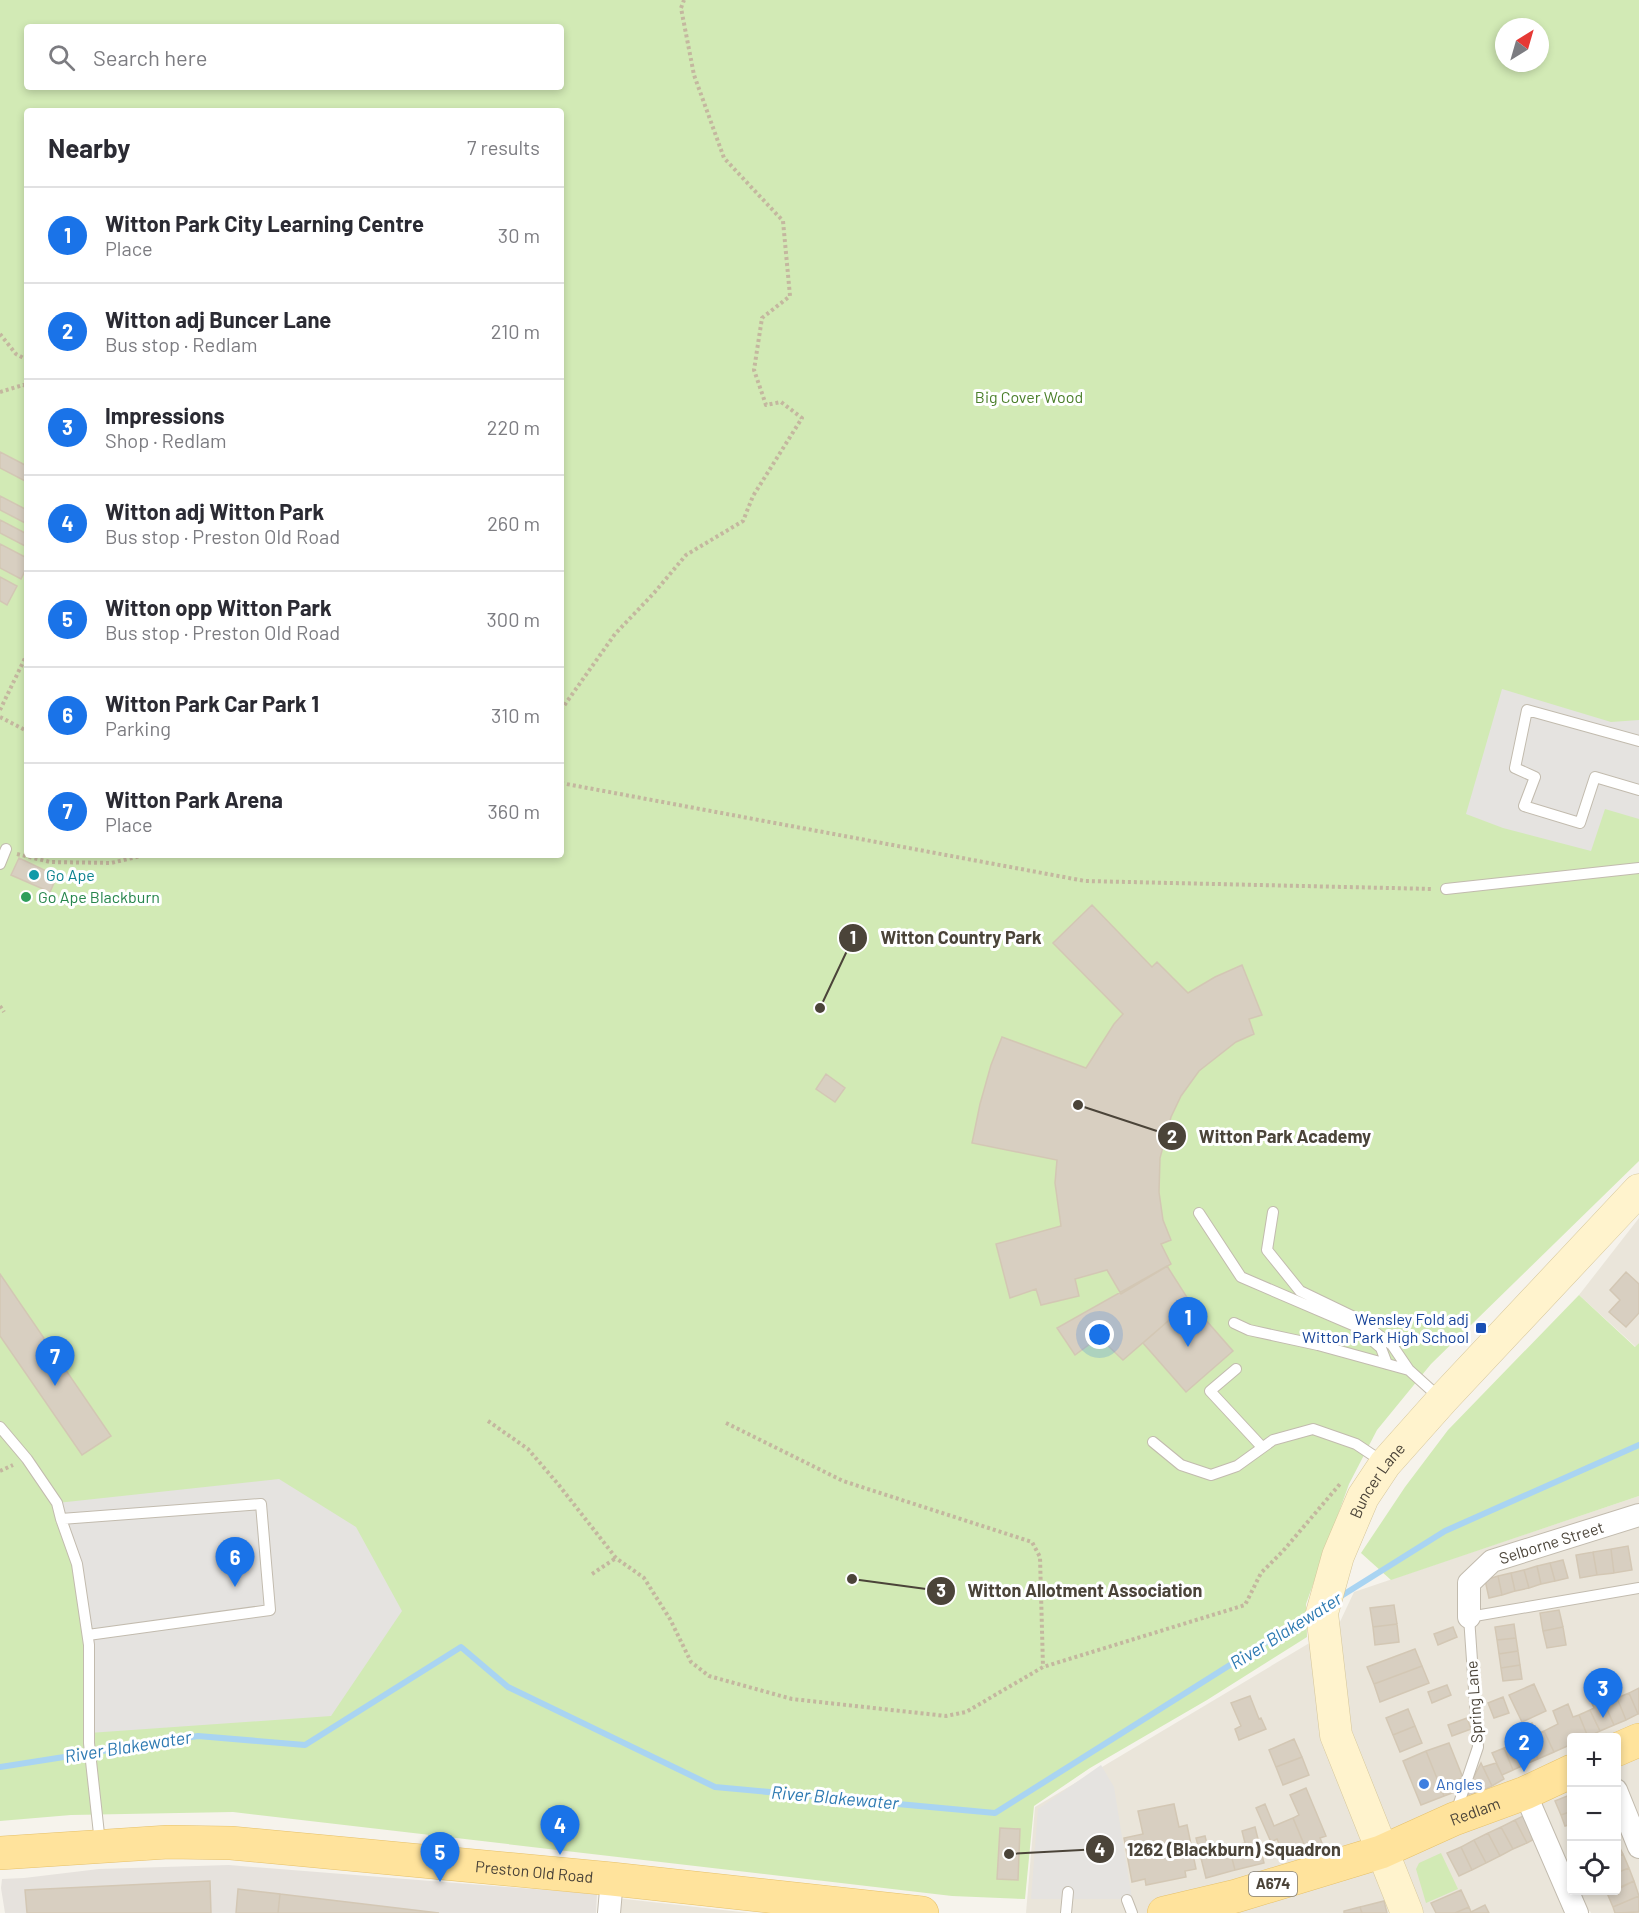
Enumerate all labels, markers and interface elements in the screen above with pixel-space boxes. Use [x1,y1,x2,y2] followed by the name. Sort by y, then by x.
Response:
[1495,18,1549,72] north arrow
[24,24,564,90] search box
[45,41,78,74] icon: search
[93,44,207,70] text: Search here
[48,132,130,163] text: Nearby
[467,135,540,159] text: 7 results
[105,210,424,236] text: Witton Park City Learning Centre
[64,223,71,247] text: 1
[498,223,540,247] text: 30 m
[105,236,153,260] text: Place
[105,306,331,332] text: Witton adj Buncer Lane
[62,319,73,343] text: 2
[491,319,540,343] text: 210 m
[105,332,257,356] text: Bus stop · Redlam
[975,387,1083,406] park label: Big Cover Wood
[105,402,225,428] text: Impressions
[62,415,73,439] text: 3
[487,415,540,439] text: 220 m
[105,428,227,452] text: Shop · Redlam
[105,498,324,524] text: Witton adj Witton Park
[61,511,74,535] text: 4
[487,511,540,535] text: 260 m
[105,524,340,548] text: Bus stop · Preston Old Road
[105,594,332,620] text: Witton opp Witton Park
[62,607,73,631] text: 5
[487,607,540,631] text: 300 m
[105,620,340,644] text: Bus stop · Preston Old Road
[105,690,319,716] text: Witton Park Car Park 1
[62,703,73,727] text: 6
[491,703,540,727] text: 310 m
[105,716,171,740] text: Parking
[105,786,283,812] text: Witton Park Arena
[63,799,72,823] text: 7
[488,799,540,823] text: 360 m
[105,812,153,836] text: Place
[46,865,95,884] place label: Go Ape
[27,868,41,882] marker: Go Ape
[38,887,160,906] place label: Go Ape Blackburn
[19,890,33,904] marker: Go Ape Blackburn
[838,920,1053,956] callout: Witton Country Park
[850,926,856,948] text: 1
[880,926,1042,948] text: Witton Country Park
[1157,1118,1383,1154] callout: Witton Park Academy
[1167,1125,1177,1147] text: 2
[1199,1125,1371,1147] text: Witton Park Academy
[1168,1298,1208,1347] pin: 1
[1302,1309,1469,1346] place label: Wensley Fold adj Witton Park High School
[1085,1320,1114,1349] your location
[1474,1321,1488,1335] marker: Wensley Fold adj Witton Park High School
[36,1336,74,1386] pin: 7
[1345,1439,1408,1521] street label: Buncer Lane
[1496,1517,1606,1567] street label: Selborne Street
[216,1538,254,1587] pin: 6
[926,1573,1215,1609] callout: Witton Allotment Association
[936,1579,946,1601] text: 3
[968,1579,1202,1601] text: Witton Allotment Association
[1225,1587,1346,1673] water label: River Blakewater
[1461,1660,1486,1744] street label: Spring Lane
[1584,1668,1622,1718] pin: 3
[1504,1722,1544,1772] pin: 2
[63,1725,193,1767] water label: River Blakewater
[1567,1733,1621,1895] map controls
[1567,1733,1621,1787] button: +
[1436,1774,1483,1793] place label: Angles
[1417,1777,1431,1791] marker: Angles
[771,1780,900,1814] water label: River Blakewater
[1567,1787,1621,1841] button: −
[1447,1793,1503,1829] street label: Redlam
[540,1806,580,1855] pin: 4
[1085,1831,1353,1867] callout: 1262 (Blackburn) Squadron
[420,1832,460,1882] pin: 5
[1095,1838,1106,1860] text: 4
[1127,1838,1341,1860] text: 1262 (Blackburn) Squadron
[1567,1841,1621,1895] button: locate
[474,1856,594,1886] street label: Preston Old Road
[1249,1872,1297,1896] road number: A674

